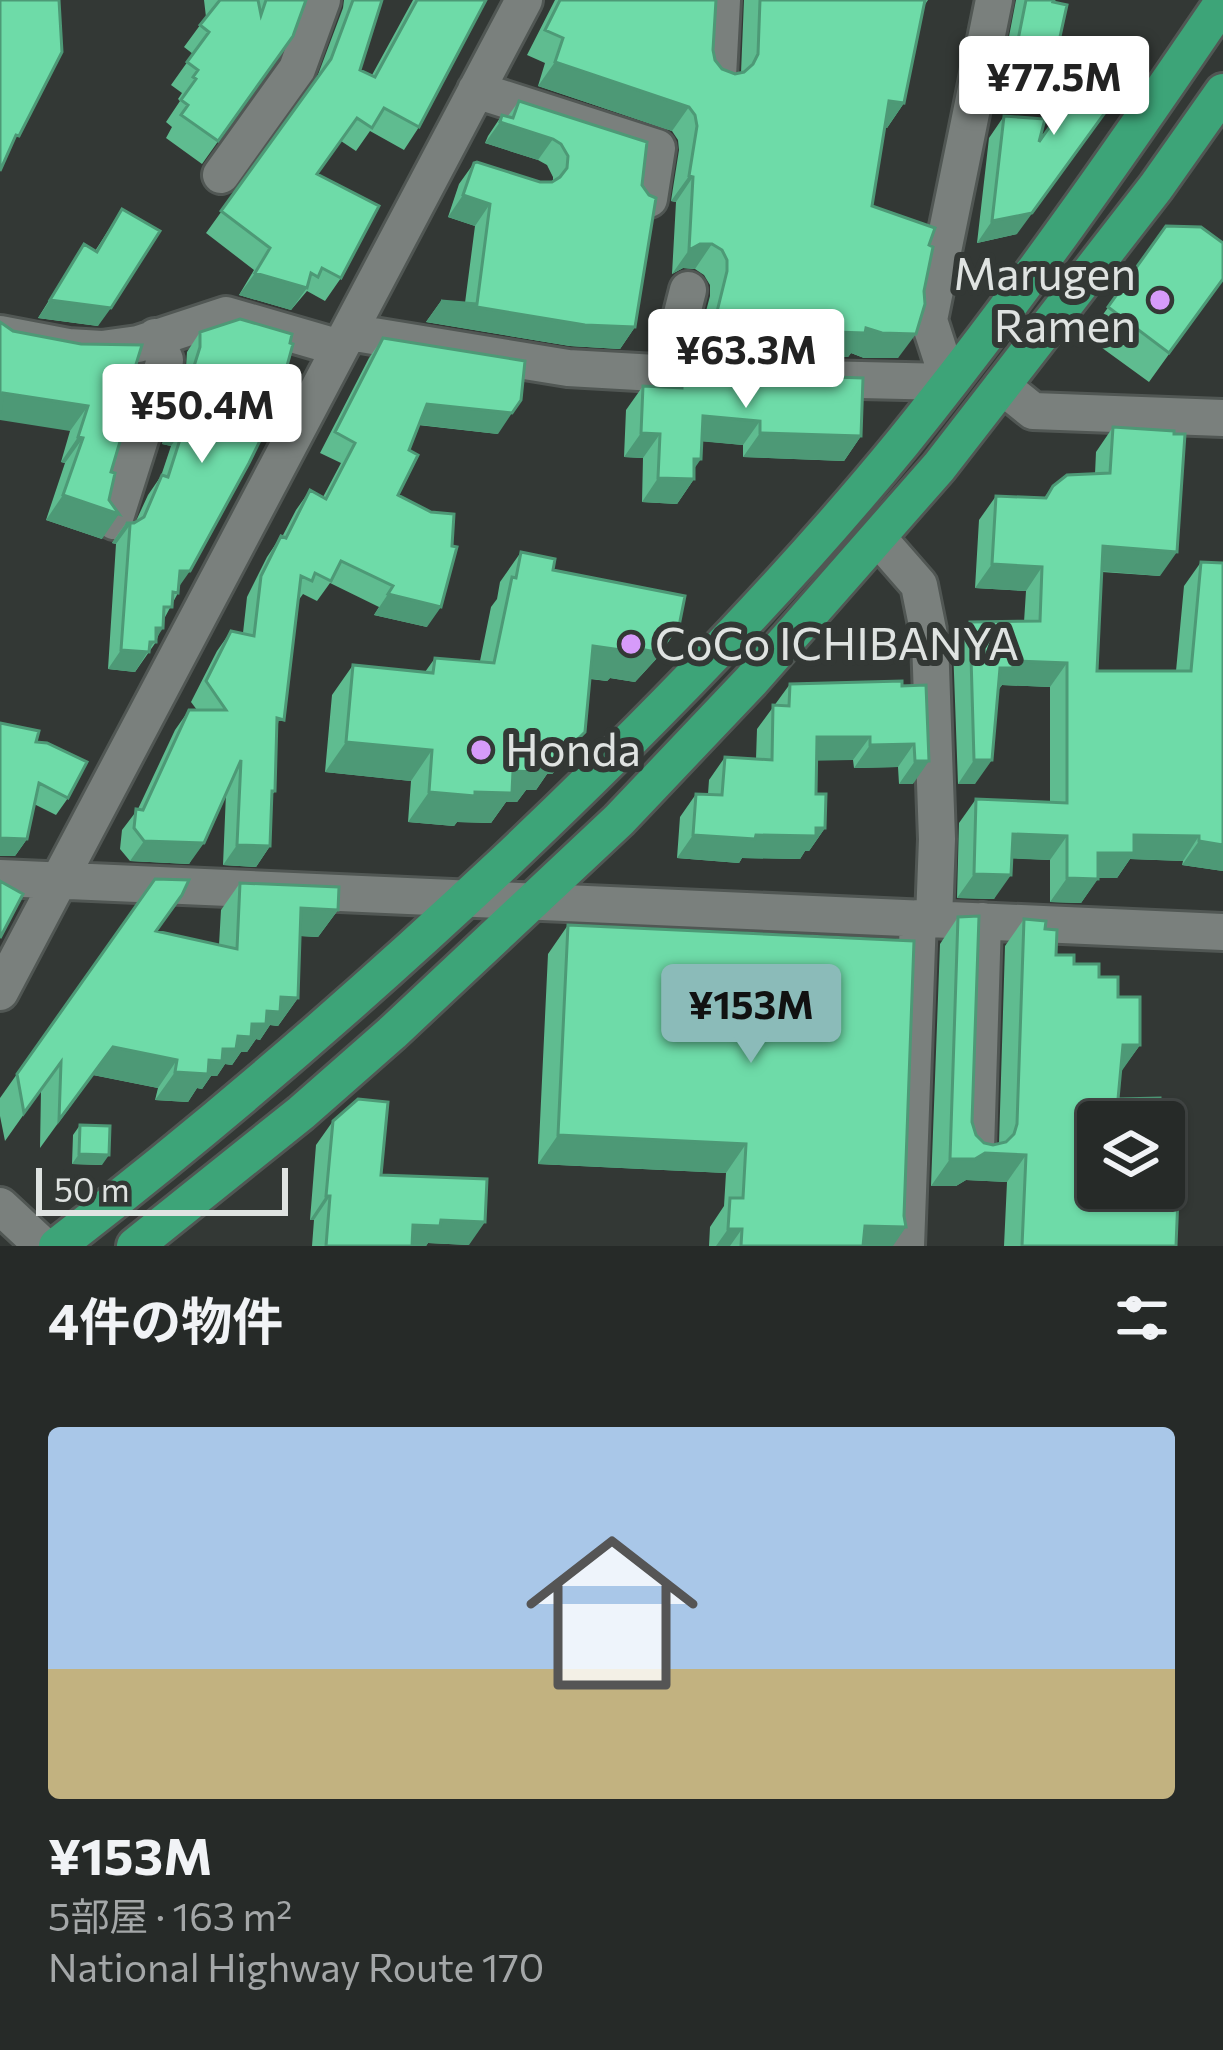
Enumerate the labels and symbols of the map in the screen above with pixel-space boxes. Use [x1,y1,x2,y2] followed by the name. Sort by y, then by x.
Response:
[956,36,1152,138] pin: ¥77.5M
[953,244,1136,351] place label: Marugen Ramen
[1147,287,1173,313] marker: Marugen Ramen
[648,309,844,411] pin: ¥63.3M
[104,364,300,466] pin: ¥50.4M
[655,614,1019,669] place label: CoCo ICHIBANYA
[618,631,644,657] marker: CoCo ICHIBANYA
[505,720,641,775] place label: Honda
[468,737,494,763] marker: Honda
[667,964,835,1066] pin: ¥153M
[36,1162,288,1215] scale bar

